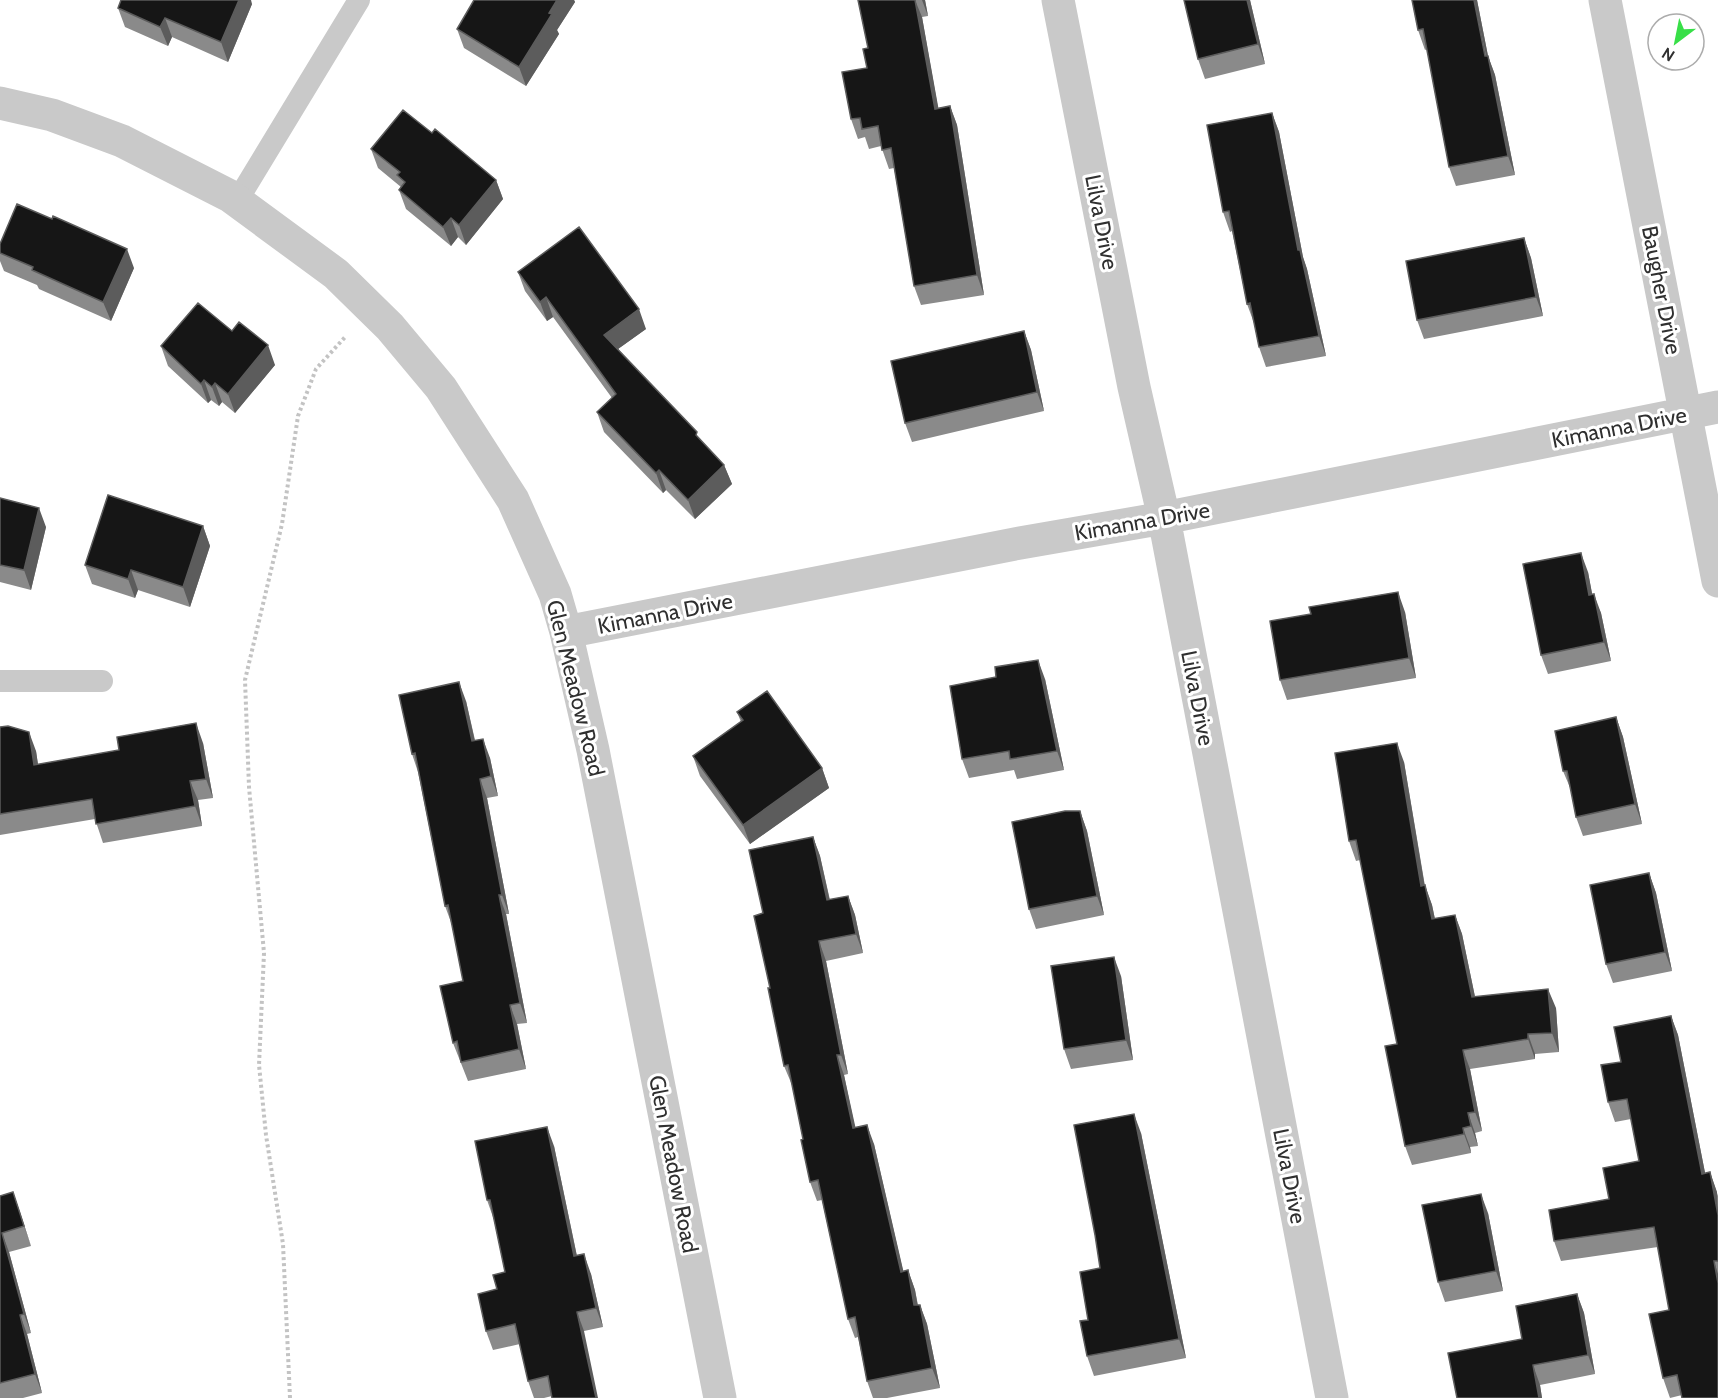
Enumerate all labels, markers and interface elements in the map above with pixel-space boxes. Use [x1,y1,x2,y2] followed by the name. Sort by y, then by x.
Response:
[1646,12,1706,72] north arrow
[1658,43,1678,65] text: N
[1079,172,1124,272] street label: Lilva Drive
[1636,223,1687,357] street label: Baugher Drive
[1549,401,1689,454] street label: Kimanna Drive
[1072,496,1212,547] street label: Kimanna Drive
[595,587,735,640] street label: Kimanna Drive
[541,597,610,779] street label: Glen Meadow Road
[1175,648,1220,748] street label: Lilva Drive
[643,1073,704,1255] street label: Glen Meadow Road
[1267,1126,1312,1226] street label: Lilva Drive

